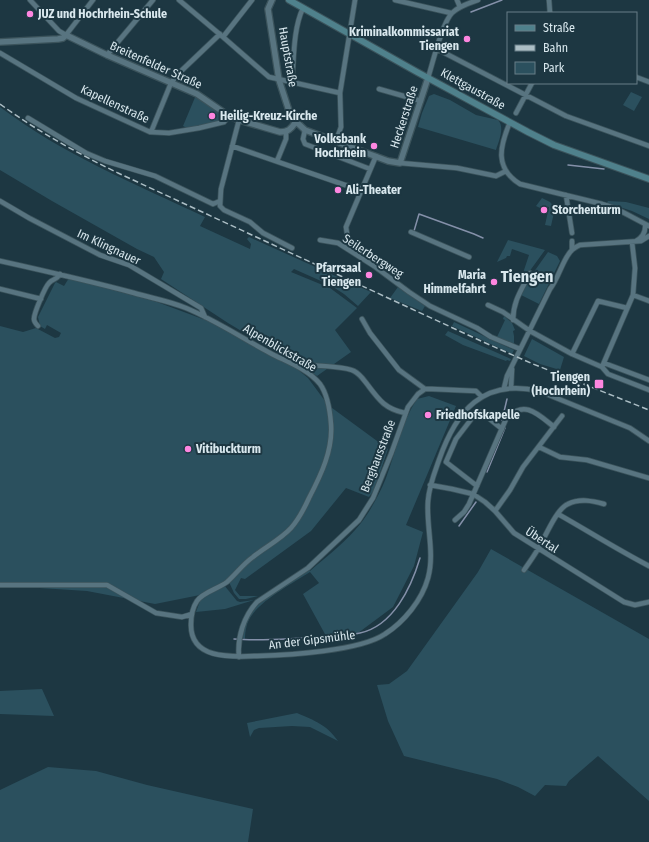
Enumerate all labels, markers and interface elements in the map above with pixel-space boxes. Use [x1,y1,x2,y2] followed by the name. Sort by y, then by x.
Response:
[37,7,167,21] place label: JUZ und Hochrhein-Schule
[25,9,35,19] marker: JUZ und Hochrhein-Schule
[507,12,637,84] legend
[543,21,575,35] text: Straße
[349,25,460,53] place label: Kriminalkommissariat Tiengen
[276,26,300,88] street label: Hauptstraße
[462,34,472,44] marker: Kriminalkommissariat Tiengen
[108,38,204,92] street label: Breitenfelder Straße
[543,41,568,55] text: Bahn
[543,61,565,75] text: Park
[438,65,508,113] street label: Klettgaustraße
[78,82,152,126] street label: Kapellenstraße
[387,84,421,150] street label: Heckerstraße
[220,109,317,123] place label: Heilig-Kreuz-Kirche
[207,111,217,121] marker: Heilig-Kreuz-Kirche
[313,132,367,160] place label: Volksbank Hochrhein
[369,141,379,151] marker: Volksbank Hochrhein
[345,183,402,197] place label: Ali-Theater
[333,185,343,195] marker: Ali-Theater
[552,203,621,217] place label: Storchenturm
[539,205,549,215] marker: Storchenturm
[75,226,144,268] street label: Im Klingnauer
[340,231,406,281] street label: Seilerbergweg
[316,261,362,289] place label: Pfarrsaal Tiengen
[501,267,553,286] district label: Tiengen
[423,268,487,296] place label: Maria Himmelfahrt
[364,270,374,280] marker: Pfarrsaal Tiengen
[489,277,499,287] marker: Maria Himmelfahrt
[241,321,319,375] street label: Alpenblickstraße
[531,370,590,398] place label: Tiengen (Hochrhein)
[593,378,605,390] marker: Tiengen (Hochrhein)
[436,408,520,422] place label: Friedhofskapelle
[423,410,433,420] marker: Friedhofskapelle
[358,418,398,494] street label: Berghausstraße
[195,442,261,456] place label: Vitibuckturm
[183,444,193,454] marker: Vitibuckturm
[523,523,562,556] street label: Übertal
[268,628,356,652] street label: An der Gipsmühle

